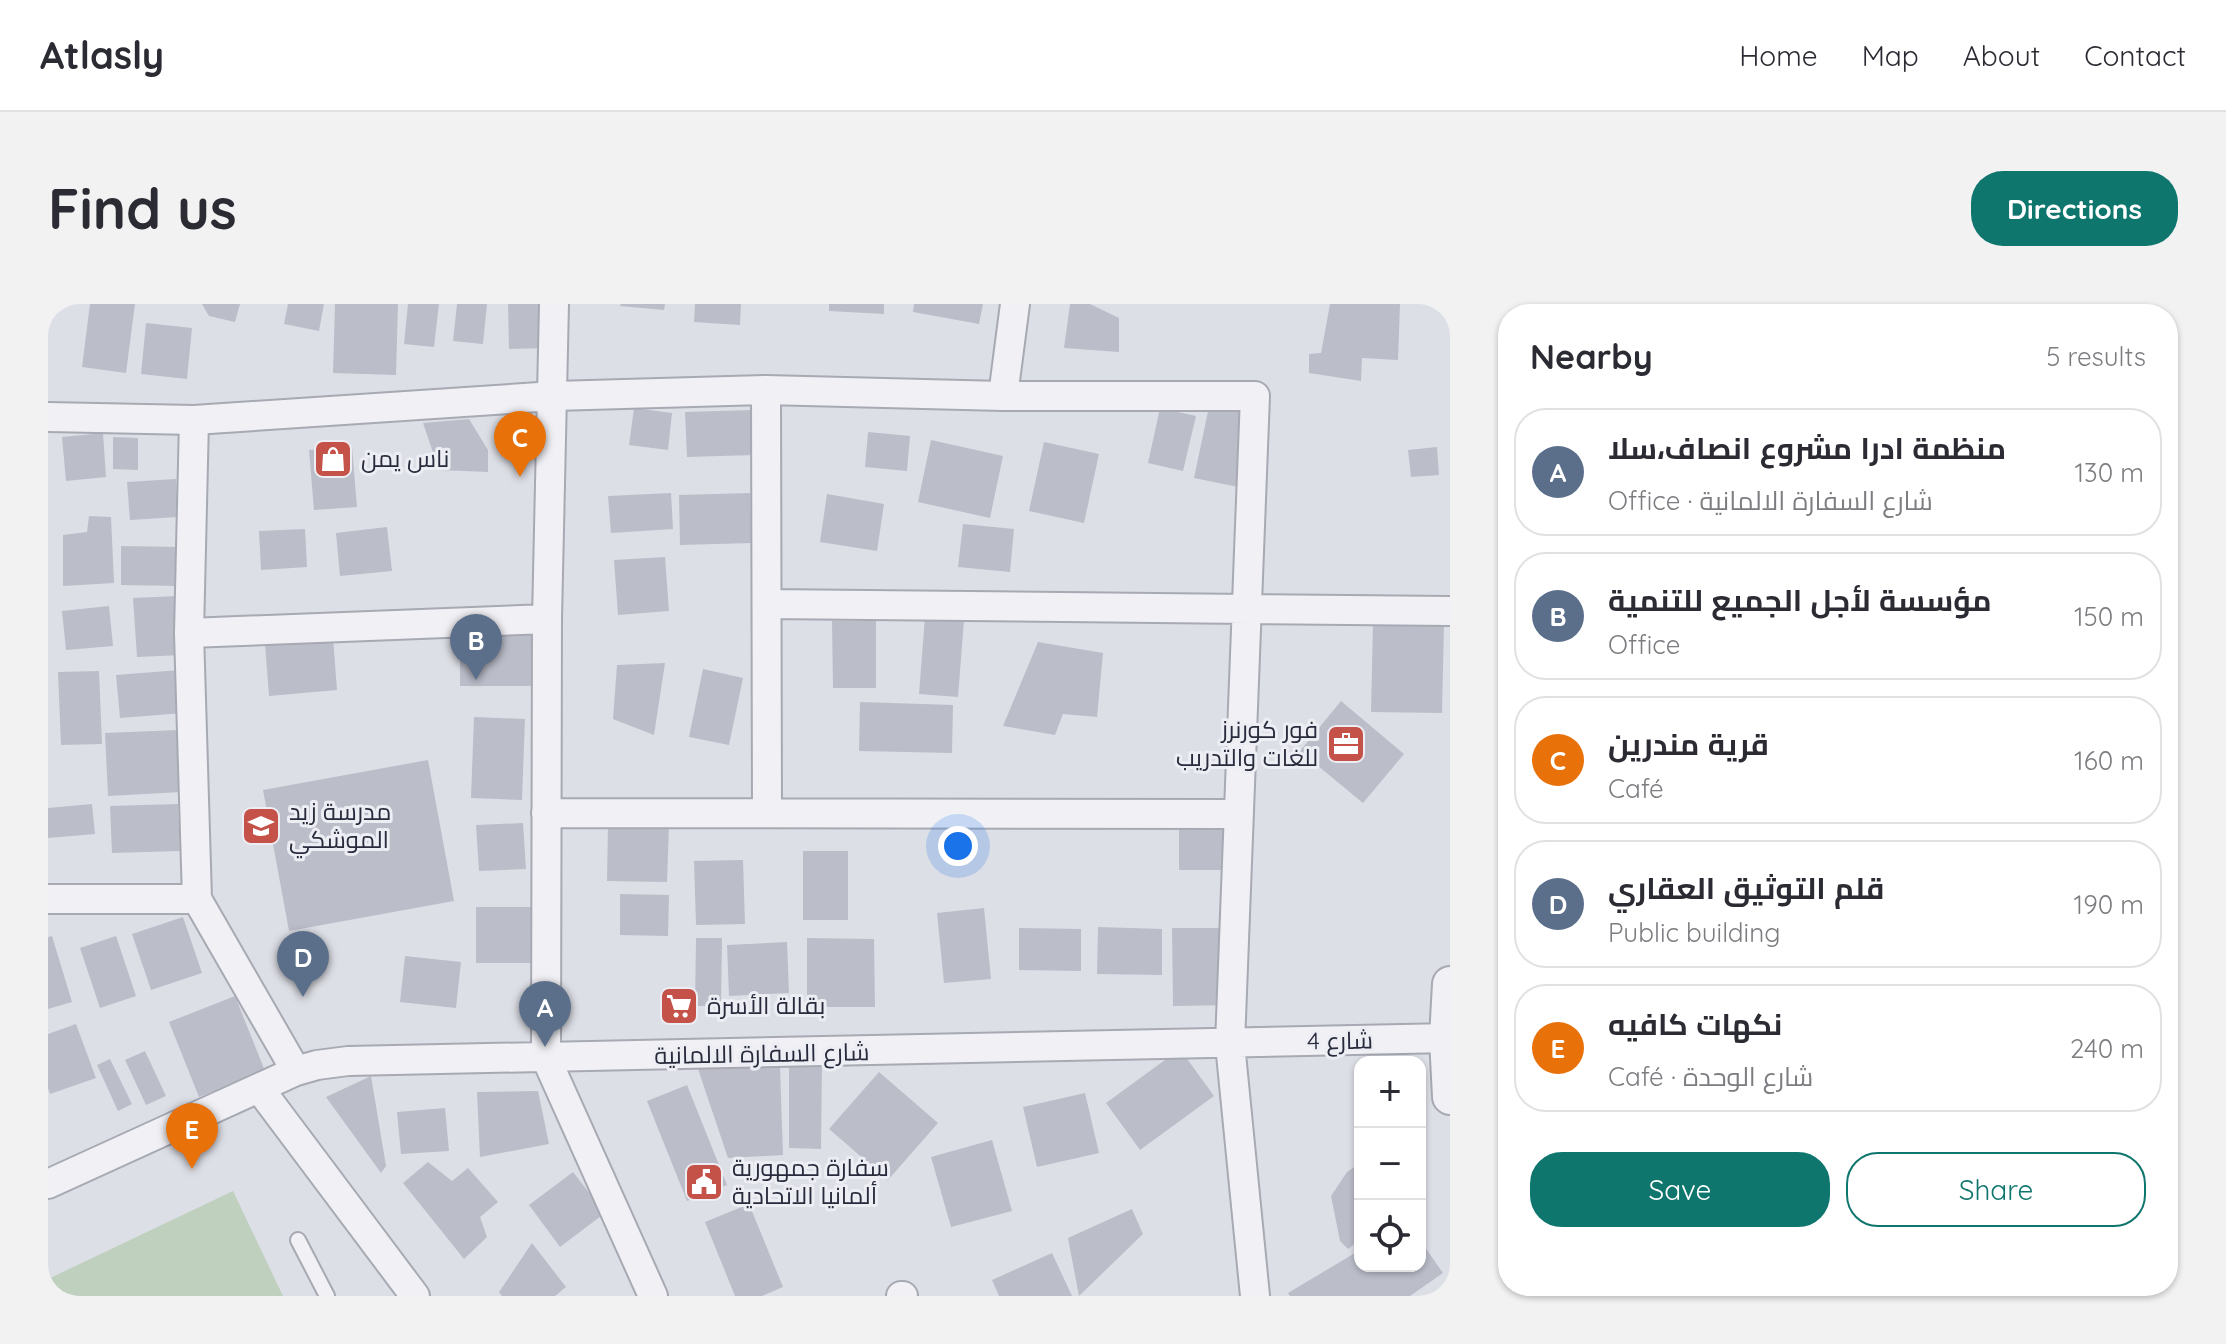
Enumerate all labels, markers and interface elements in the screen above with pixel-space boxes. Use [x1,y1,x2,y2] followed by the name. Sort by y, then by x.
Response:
[40,31,164,79] text: Atlasly
[1739,38,1818,73] text: Home
[1862,38,1919,73] text: Map
[1963,38,2040,73] text: About
[2084,38,2186,73] text: Contact
[1971,171,2178,246] button: Directions
[48,173,237,243] text: Find us
[1530,335,1653,378] text: Nearby
[2046,340,2146,373] text: 5 results
[494,411,546,477] pin: C
[1608,429,2006,467] text: منظمة ادرا مشروع انصاف،سلا
[312,438,354,480] shop icon: ناس يمن
[361,443,450,473] place label: ناس يمن
[1550,456,1566,489] text: A
[2074,456,2144,489] text: 130 m
[1608,484,1933,517] text: Office · شارع السفارة الالمانية
[1608,581,1992,619] text: مؤسسة لأجل الجميع للتنمية
[1549,600,1567,633] text: B
[2074,600,2144,633] text: 150 m
[450,614,502,680] pin: B
[1608,628,1680,661] text: Office
[1176,714,1318,772] place label: فور كورنرز للغات والتدريب
[1325,723,1367,765] office icon: فور كورنرز للغات والتدريب
[1608,725,1769,763] text: قرية مندرين
[1550,744,1566,777] text: C
[2074,744,2144,777] text: 160 m
[1608,772,1664,805] text: Café
[289,796,391,859] place label: مدرسة زيد الموشكي
[240,805,282,847] school or university icon: مدرسة زيد الموشكي
[938,826,978,866] your location
[1608,869,1884,907] text: قلم التوثيق العقاري
[1549,888,1567,921] text: D
[2074,888,2144,921] text: 190 m
[1608,916,1780,949] text: Public building
[277,931,329,997] pin: D
[519,981,571,1047] pin: A
[658,985,700,1027] supermarket icon: بقالة الأسرة
[707,990,825,1020] place label: بقالة الأسرة
[1608,1005,1782,1043] text: نكهات كافيه
[1307,1024,1373,1058] street label: شارع 4
[1551,1032,1565,1065] text: E
[2070,1032,2144,1065] text: 240 m
[654,1036,870,1072] street label: شارع السفارة الالمانية
[1354,1056,1426,1272] map controls
[1354,1056,1426,1128] button: +
[1608,1060,1813,1093] text: Café · شارع الوحدة
[166,1103,218,1169] pin: E
[1354,1128,1426,1200] button: −
[732,1152,889,1210] place label: سفارة جمهورية ألمانيا الاتحادية
[1530,1152,1830,1227] button: Save
[1846,1152,2146,1227] button: Share
[683,1161,725,1203] public building icon: سفارة جمهورية ألمانيا الاتحادية
[1354,1200,1426,1272] button: locate

